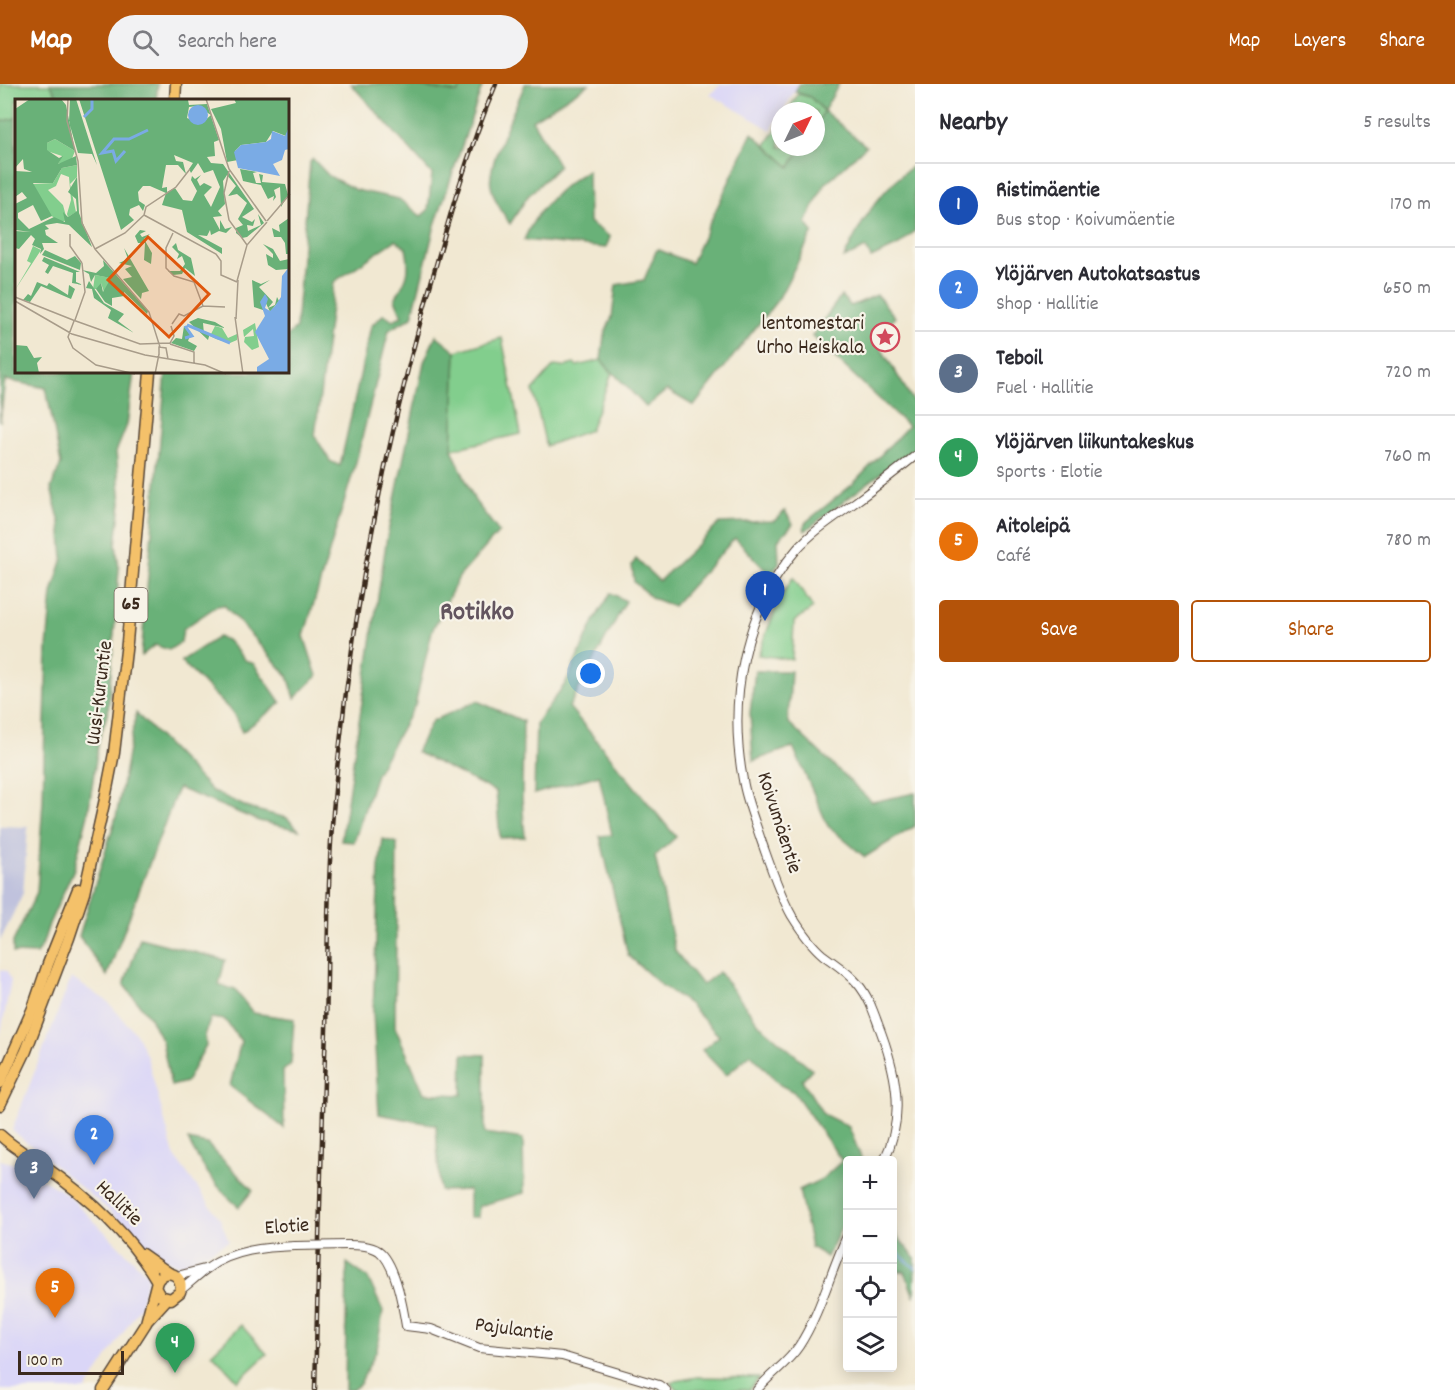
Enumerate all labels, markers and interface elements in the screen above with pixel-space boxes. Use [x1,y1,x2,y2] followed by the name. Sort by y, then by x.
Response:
[108,15,528,69] search box
[30,22,72,62] text: Map
[129,26,162,59] icon: search
[177,27,277,58] text: Search here
[1229,27,1260,57] text: Map
[1293,27,1346,57] text: Layers
[1379,27,1425,57] text: Share
[15,99,290,374] inset map
[771,102,825,156] north arrow
[939,105,1007,142] text: Nearby
[1363,109,1431,137] text: 5 results
[996,176,1100,207] text: Ristimäentie
[956,191,961,219] text: 1
[1390,191,1431,219] text: 170 m
[996,207,1175,235] text: Bus stop · Koivumäentie
[996,260,1201,291] text: Ylöjärven Autokatsastus
[954,275,963,303] text: 2
[1383,275,1431,303] text: 650 m
[996,291,1098,319] text: Shop · Hallitie
[756,310,865,364] place label: lentomestari Urho Heiskala
[869,321,901,353] place icon: lentomestari Urho Heiskala
[996,344,1043,375] text: Teboil
[954,359,963,387] text: 3
[1385,359,1431,387] text: 720 m
[996,375,1093,403] text: Fuel · Hallitie
[996,428,1194,459] text: Ylöjärven liikuntakeskus
[954,443,963,471] text: 4
[1384,443,1431,471] text: 760 m
[996,459,1102,487] text: Sports · Elotie
[996,512,1070,543] text: Aitoleipä
[954,527,963,555] text: 5
[1386,527,1431,555] text: 780 m
[996,543,1031,571] text: Café
[746,572,784,621] pin: 1
[114,588,148,622] road number: 65
[440,594,514,633] district label: Rotikko
[939,600,1179,662] button: Save
[1191,600,1431,662] button: Share
[80,639,122,747] street label: Uusi-Kuruntie
[576,659,605,688] your location
[747,768,809,878] street label: Koivumäentie
[74,1116,113,1165] pin: 2
[15,1150,54,1199] pin: 3
[843,1156,897,1372] map controls
[843,1156,897,1210] button: +
[88,1174,148,1234] street label: Hallitie
[843,1210,897,1264] button: −
[264,1211,310,1245] street label: Elotie
[843,1264,897,1318] button: locate
[36,1268,74,1318] pin: 5
[473,1311,555,1351] street label: Pajulantie
[843,1318,897,1372] button: layers
[156,1324,195,1373] pin: 4
[18,1348,124,1376] scale bar
[27,1350,63,1373] text: 100 m

